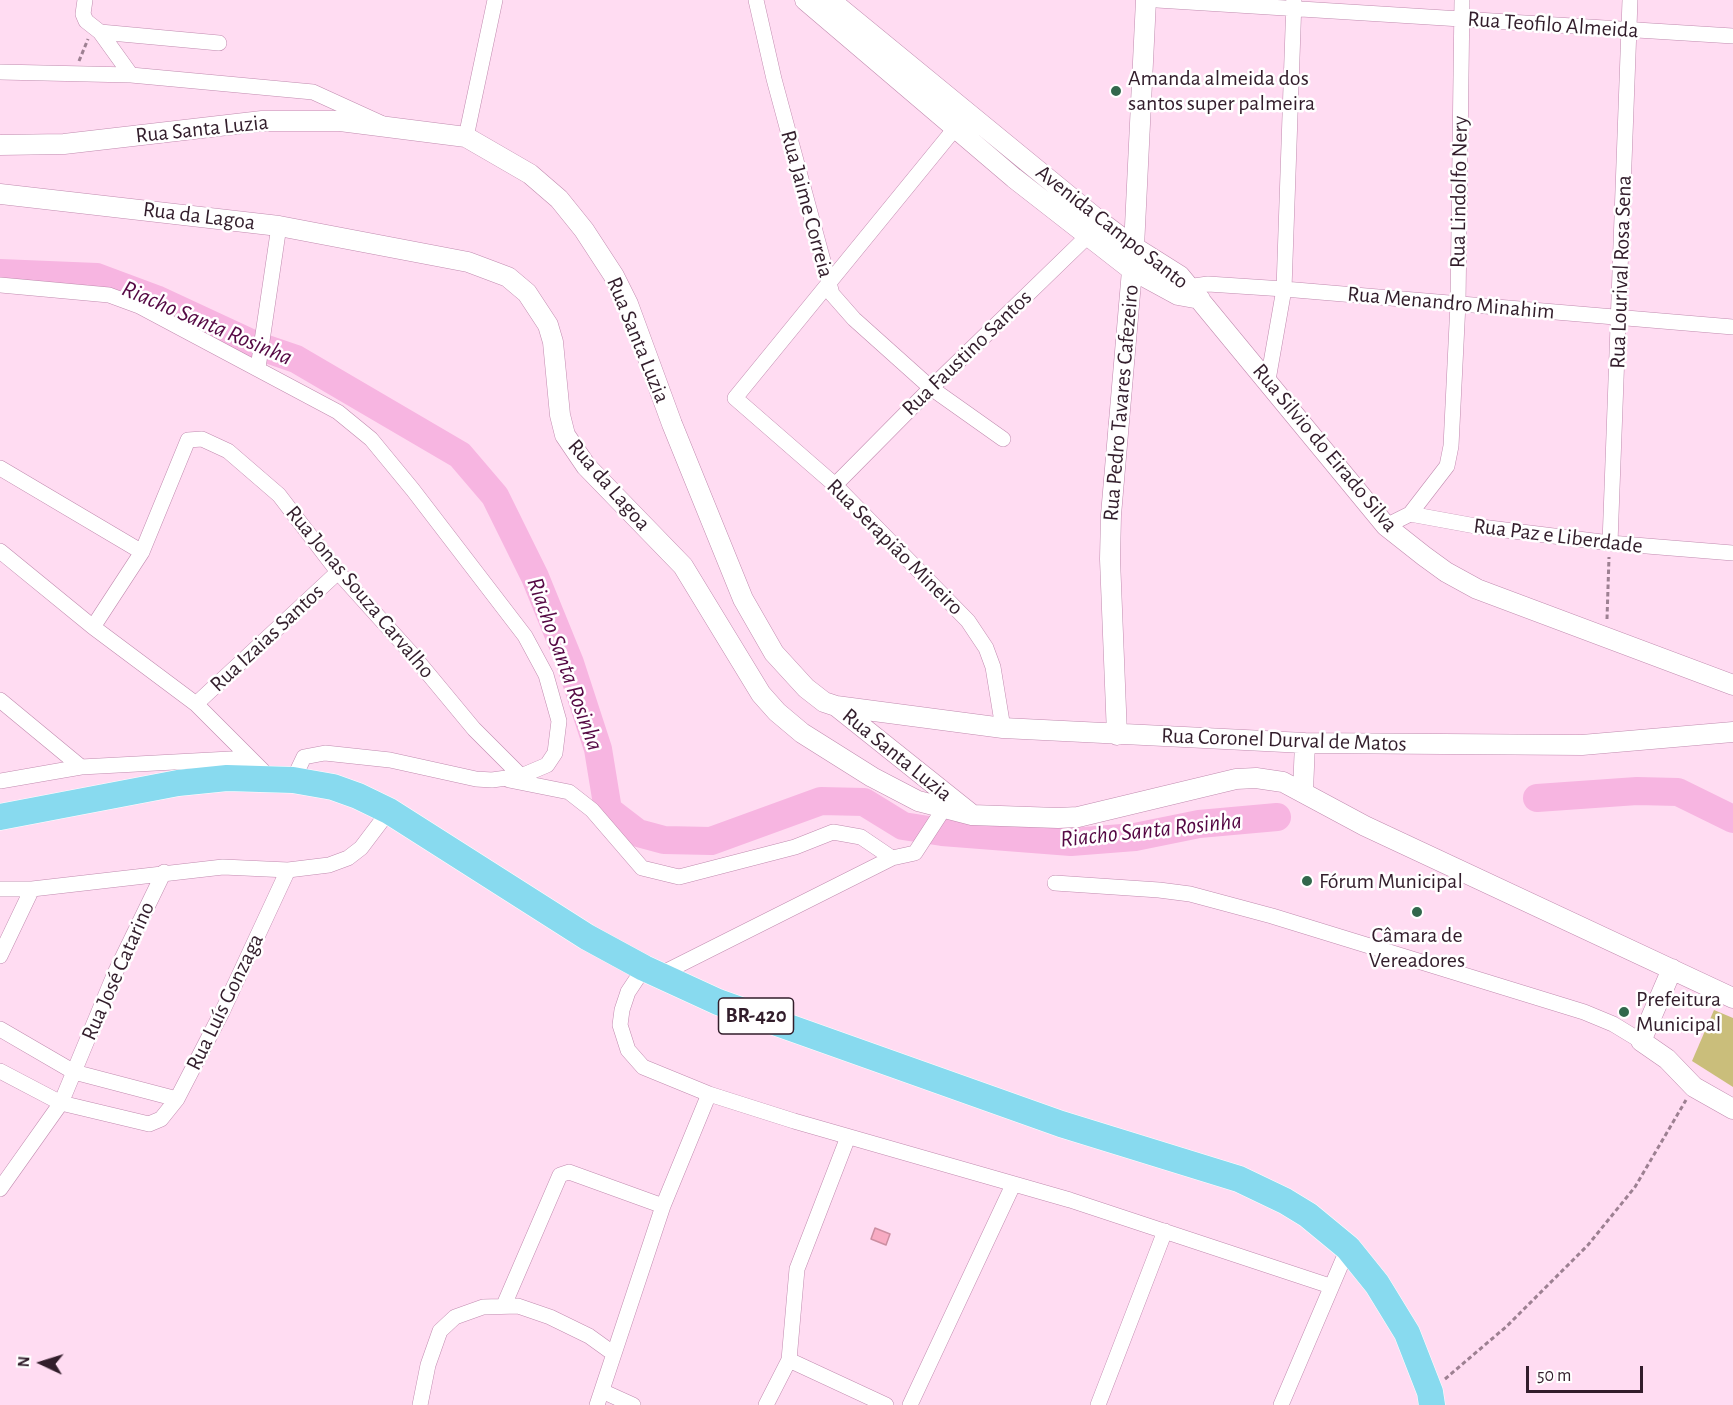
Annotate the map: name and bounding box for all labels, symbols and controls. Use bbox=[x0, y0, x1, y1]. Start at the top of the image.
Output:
street label: Rua Teofilo Almeida bbox=[1467, 6, 1639, 44]
place label: Amanda almeida dos santos super palmeira bbox=[1128, 65, 1315, 116]
marker: Amanda almeida dos santos super palmeira bbox=[1109, 84, 1123, 98]
street label: Rua Santa Luzia bbox=[134, 109, 270, 149]
street label: Rua Lindolfo Nery bbox=[1444, 116, 1474, 268]
street label: Rua Jaime Correia bbox=[775, 127, 839, 281]
street label: Avenida Campo Santo bbox=[1030, 159, 1194, 295]
street label: Rua Lourival Rosa Sena bbox=[1604, 175, 1638, 369]
street label: Rua da Lagoa bbox=[141, 196, 257, 236]
street label: Rua Santa Luzia bbox=[601, 273, 675, 407]
water label: Riacho Santa Rosinha bbox=[117, 274, 297, 372]
street label: Rua Menandro Minahim bbox=[1346, 281, 1556, 325]
street label: Rua Faustino Santos bbox=[897, 284, 1037, 422]
street label: Rua Pedro Tavares Cafezeiro bbox=[1098, 284, 1144, 522]
street label: Rua Silvio do Eirado Silva bbox=[1247, 358, 1403, 538]
street label: Rua da Lagoa bbox=[562, 434, 656, 536]
street label: Rua Serapião Mineiro bbox=[821, 473, 969, 621]
street label: Rua Jonas Souza Carvalho bbox=[280, 500, 440, 684]
street label: Rua Paz e Liberdade bbox=[1472, 513, 1644, 559]
water label: Riacho Santa Rosinha bbox=[520, 573, 610, 755]
street label: Rua Izaias Santos bbox=[205, 579, 329, 697]
street label: Rua Santa Luzia bbox=[837, 703, 957, 807]
street label: Rua Coronel Durval de Matos bbox=[1161, 723, 1407, 757]
water label: Riacho Santa Rosinha bbox=[1059, 806, 1243, 854]
place label: Fórum Municipal bbox=[1319, 868, 1463, 894]
marker: Fórum Municipal bbox=[1300, 874, 1314, 888]
street label: Rua José Catarino bbox=[76, 898, 160, 1044]
marker: Câmara de Vereadores bbox=[1410, 905, 1424, 919]
place label: Câmara de Vereadores bbox=[1369, 922, 1465, 974]
street label: Rua Luís Gonzaga bbox=[181, 929, 269, 1075]
place label: Prefeitura Municipal bbox=[1636, 986, 1721, 1038]
road number: BR-420 bbox=[718, 998, 794, 1034]
marker: Prefeitura Municipal bbox=[1617, 1005, 1631, 1019]
north arrow bbox=[12, 1333, 72, 1393]
scale bar bbox=[1529, 1354, 1646, 1392]
text: N bbox=[16, 1356, 32, 1368]
text: 50 m bbox=[1537, 1367, 1571, 1385]

